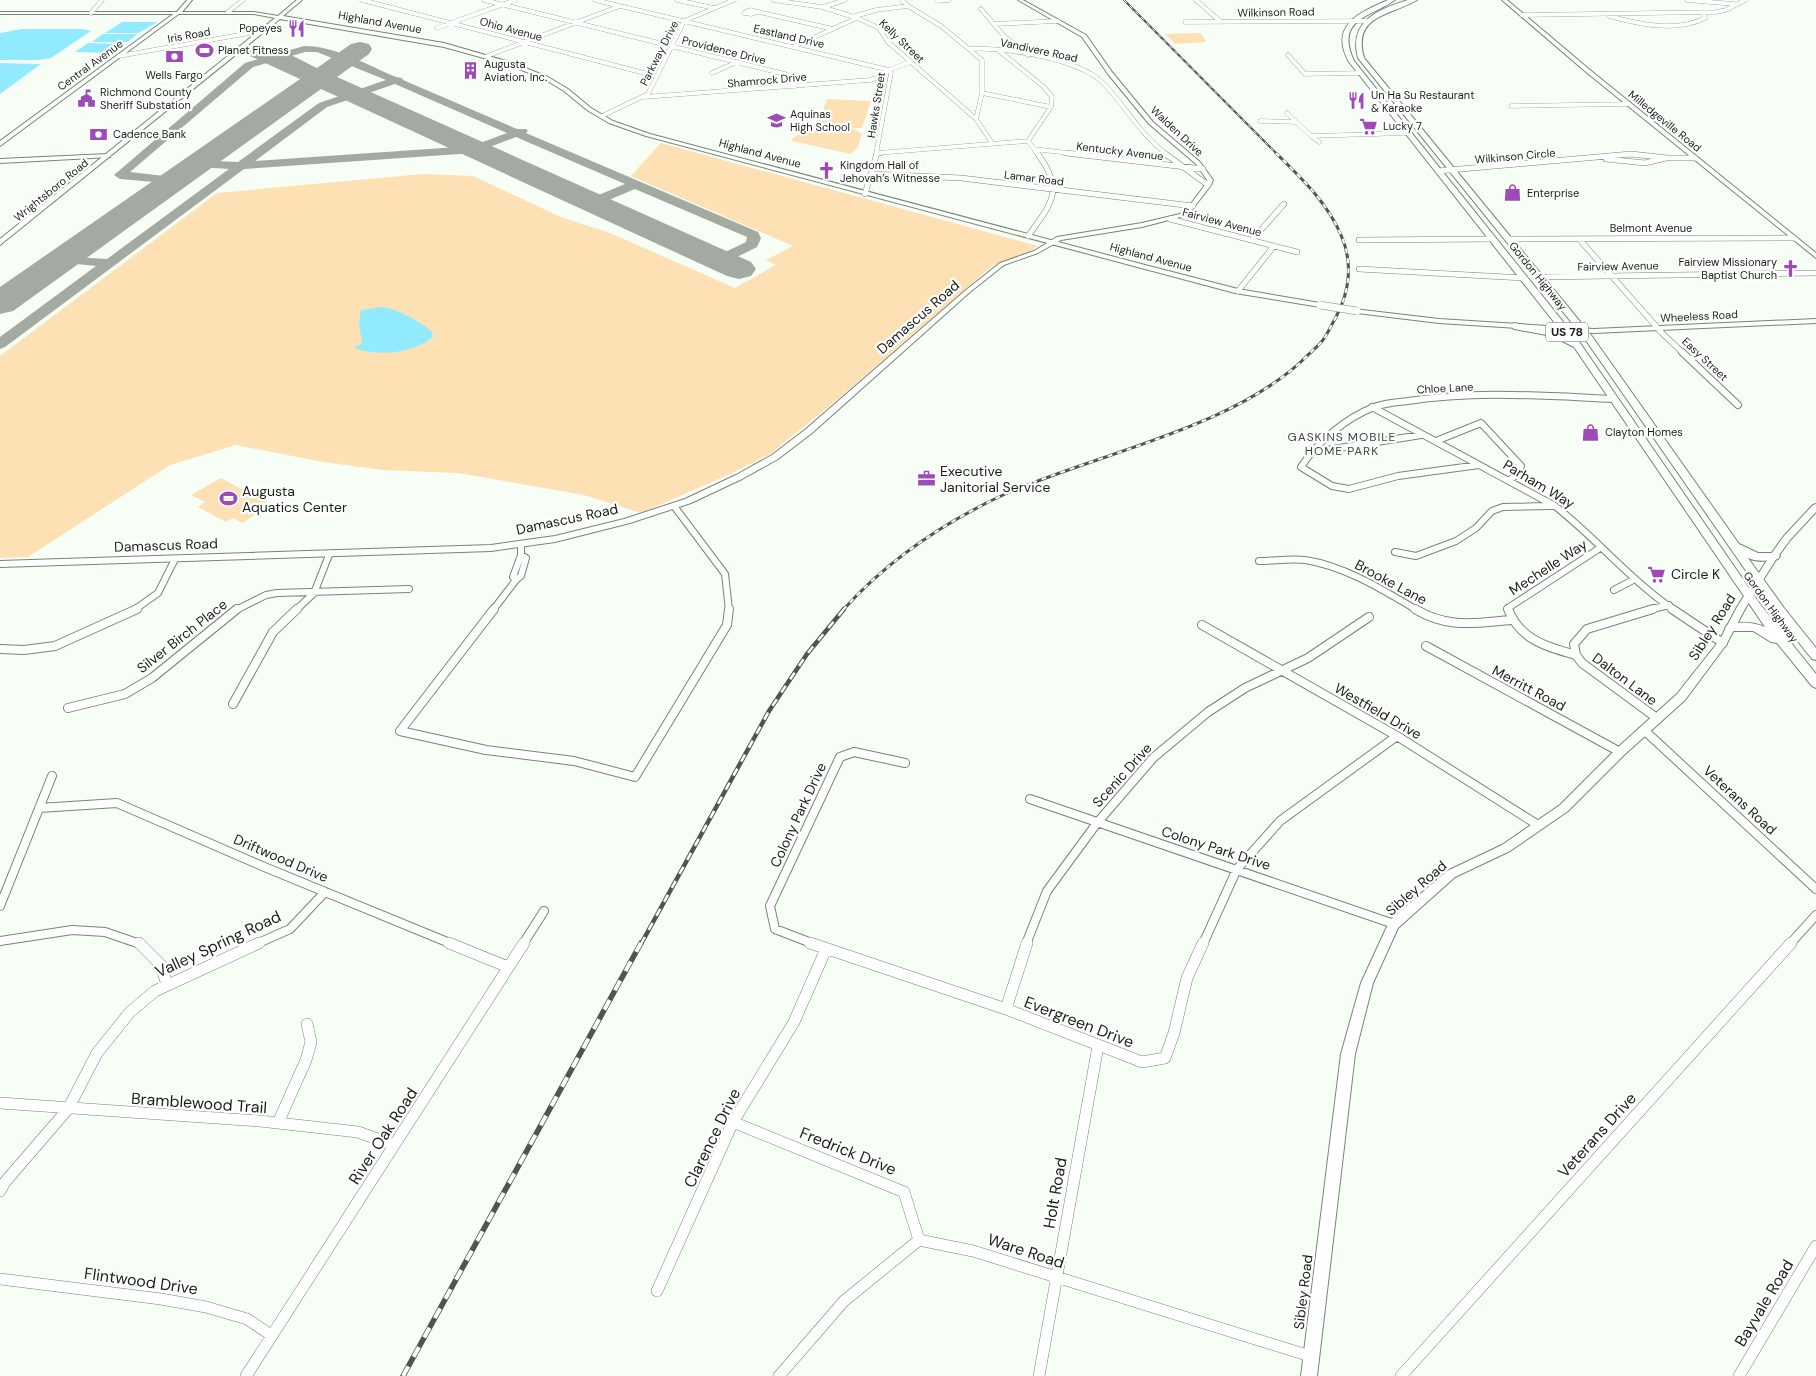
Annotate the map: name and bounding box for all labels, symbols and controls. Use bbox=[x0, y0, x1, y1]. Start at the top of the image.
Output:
street label: Wilkinson Road bbox=[1237, 4, 1315, 20]
street label: Highland Avenue bbox=[337, 8, 423, 36]
street label: Ohio Avenue bbox=[478, 14, 544, 44]
street label: Kelly Street bbox=[876, 16, 928, 66]
restaurant icon: Popeyes bbox=[286, 18, 306, 38]
street label: Parkway Drive bbox=[637, 18, 681, 88]
place label: Popeyes bbox=[239, 21, 282, 35]
street label: Eastland Drive bbox=[752, 21, 826, 51]
street label: Iris Road bbox=[166, 24, 212, 46]
street label: Providence Drive bbox=[681, 33, 767, 67]
street label: Vandivere Road bbox=[999, 35, 1079, 65]
street label: Central Avenue bbox=[55, 37, 125, 93]
sports icon: Planet Fitness bbox=[194, 40, 214, 60]
place label: Planet Fitness bbox=[218, 43, 289, 57]
bank icon: Wells Fargo bbox=[164, 47, 184, 67]
place label: Augusta Aviation, Inc. bbox=[484, 57, 547, 84]
building icon: Augusta Aviation, Inc. bbox=[460, 60, 480, 80]
place label: Wells Fargo bbox=[145, 68, 203, 82]
street label: Shamrock Drive bbox=[727, 70, 807, 90]
street label: Hawks Street bbox=[864, 71, 888, 139]
place label: Richmond County Sheriff Substation bbox=[100, 85, 192, 112]
street label: Milledgeville Road bbox=[1626, 87, 1704, 155]
public building icon: Richmond County Sheriff Substation bbox=[76, 88, 96, 108]
place label: Un Ha Su Restaurant & Karaoke bbox=[1371, 88, 1474, 115]
restaurant icon: Un Ha Su Restaurant & Karaoke bbox=[1347, 91, 1367, 111]
street label: Walden Drive bbox=[1148, 103, 1206, 159]
place label: Aquinas High School bbox=[790, 107, 850, 134]
school or university icon: Aquinas High School bbox=[766, 110, 786, 130]
supermarket icon: Lucky 7 bbox=[1359, 116, 1379, 136]
place label: Lucky 7 bbox=[1383, 119, 1422, 133]
bank icon: Cadence Bank bbox=[89, 124, 109, 144]
place label: Cadence Bank bbox=[113, 127, 187, 141]
street label: Highland Avenue bbox=[717, 135, 803, 171]
street label: Kentucky Avenue bbox=[1076, 139, 1164, 163]
street label: Wilkinson Circle bbox=[1474, 146, 1556, 166]
street label: Wrightsboro Road bbox=[11, 156, 91, 224]
place label: Kingdom Hall of Jehovah’s Witnesse bbox=[840, 158, 940, 185]
church icon: Kingdom Hall of Jehovah’s Witnesse bbox=[816, 161, 836, 181]
street label: Lamar Road bbox=[1003, 167, 1065, 189]
shop icon: Enterprise bbox=[1503, 183, 1523, 203]
place label: Enterprise bbox=[1527, 186, 1579, 200]
street label: Fairview Avenue bbox=[1181, 205, 1263, 239]
street label: Belmont Avenue bbox=[1610, 221, 1692, 235]
street label: Highland Avenue bbox=[1108, 239, 1194, 275]
street label: Gordon Highway bbox=[1506, 239, 1570, 313]
place label: Fairview Missionary Baptist Church bbox=[1678, 255, 1777, 282]
street label: Fairview Avenue bbox=[1577, 258, 1659, 274]
church icon: Fairview Missionary Baptist Church bbox=[1781, 258, 1801, 278]
street label: Damascus Road bbox=[873, 276, 963, 358]
street label: Wheeless Road bbox=[1660, 307, 1738, 325]
road number: US 78 bbox=[1546, 322, 1588, 342]
street label: Easy Street bbox=[1679, 334, 1731, 384]
street label: Chloe Lane bbox=[1416, 380, 1474, 396]
shop icon: Clayton Homes bbox=[1581, 422, 1601, 442]
place label: Clayton Homes bbox=[1605, 425, 1683, 439]
district label: GASKINS MOBILE HOME PARK bbox=[1288, 429, 1396, 459]
street label: Parham Way bbox=[1500, 456, 1578, 513]
place label: Executive Janitorial Service bbox=[940, 462, 1051, 496]
office icon: Executive Janitorial Service bbox=[916, 469, 936, 489]
place label: Augusta Aquatics Center bbox=[242, 482, 347, 516]
sports icon: Augusta Aquatics Center bbox=[218, 489, 238, 509]
street label: Damascus Road bbox=[514, 499, 620, 539]
street label: Damascus Road bbox=[114, 534, 218, 556]
street label: Mechelle Way bbox=[1505, 535, 1591, 599]
street label: Brooke Lane bbox=[1352, 555, 1430, 609]
supermarket icon: Circle K bbox=[1647, 564, 1667, 584]
place label: Circle K bbox=[1671, 565, 1720, 583]
street label: Gordon Highway bbox=[1741, 569, 1801, 645]
street label: Sibley Road bbox=[1684, 590, 1740, 664]
street label: Silver Birch Place bbox=[133, 595, 231, 677]
street label: Dalton Lane bbox=[1589, 649, 1661, 709]
street label: Merritt Road bbox=[1489, 661, 1569, 715]
street label: Westfield Drive bbox=[1331, 679, 1425, 743]
street label: Scenic Drive bbox=[1088, 739, 1156, 811]
street label: Colony Park Drive bbox=[766, 760, 830, 870]
street label: Veterans Road bbox=[1700, 762, 1780, 838]
street label: Colony Park Drive bbox=[1159, 822, 1273, 874]
street label: Driftwood Drive bbox=[231, 830, 331, 886]
street label: Sibley Road bbox=[1382, 857, 1450, 919]
street label: Valley Spring Road bbox=[152, 906, 284, 982]
street label: Evergreen Drive bbox=[1021, 991, 1137, 1053]
street label: River Oak Road bbox=[344, 1084, 422, 1188]
street label: Clarence Drive bbox=[679, 1085, 745, 1191]
street label: Bramblewood Trail bbox=[130, 1088, 268, 1118]
street label: Veterans Drive bbox=[1553, 1088, 1641, 1182]
street label: Fredrick Drive bbox=[797, 1122, 899, 1180]
street label: Holt Road bbox=[1038, 1156, 1072, 1230]
street label: Ware Road bbox=[985, 1229, 1067, 1273]
street label: Sibley Road bbox=[1289, 1254, 1317, 1330]
street label: Bayvale Road bbox=[1730, 1256, 1798, 1350]
street label: Flintwood Drive bbox=[83, 1263, 199, 1299]

